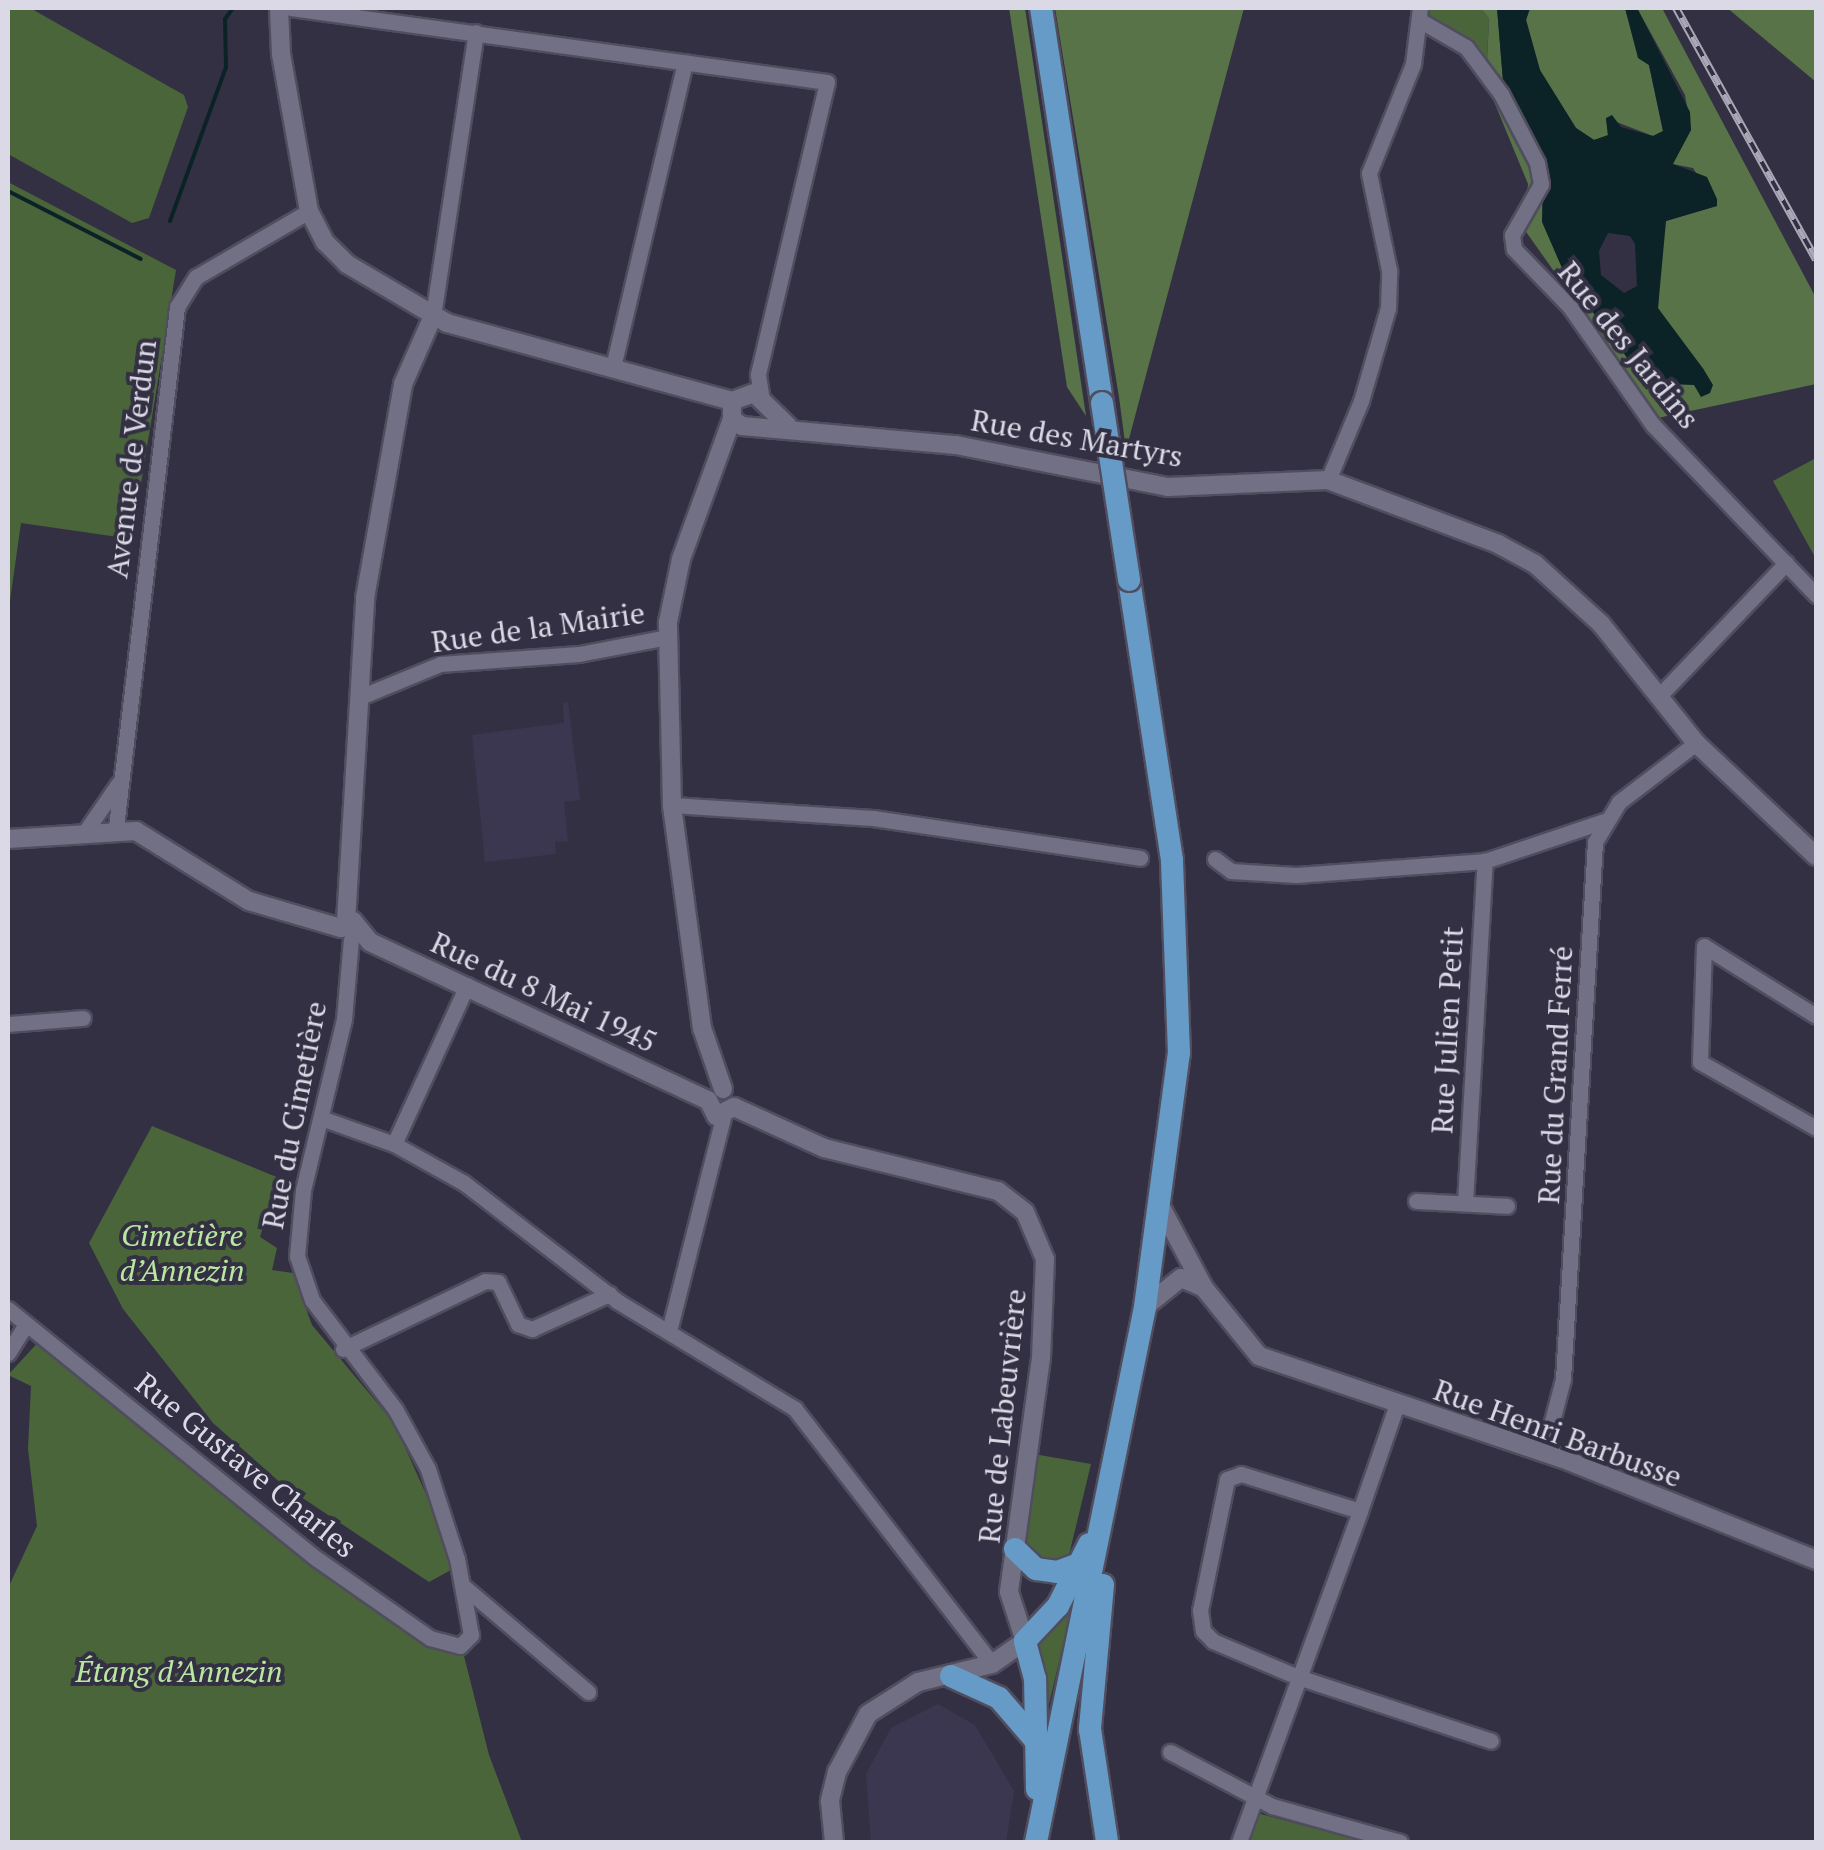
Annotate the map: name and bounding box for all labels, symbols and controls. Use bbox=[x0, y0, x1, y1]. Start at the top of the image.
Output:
street label: Rue des Jardins bbox=[1551, 254, 1707, 436]
street label: Avenue de Verdun bbox=[98, 337, 164, 581]
street label: Rue des Martyrs bbox=[968, 402, 1186, 474]
street label: Rue de la Mairie bbox=[429, 594, 647, 660]
street label: Rue du 8 Mai 1945 bbox=[426, 924, 662, 1060]
street label: Rue Julien Petit bbox=[1424, 925, 1470, 1135]
street label: Rue du Grand Ferré bbox=[1530, 945, 1580, 1205]
street label: Rue du Cimetière bbox=[254, 998, 334, 1232]
park label: Cimetière d’Annezin bbox=[119, 1217, 245, 1288]
street label: Rue de Labeuvrière bbox=[971, 1287, 1033, 1545]
street label: Rue Gustave Charles bbox=[128, 1365, 364, 1565]
street label: Rue Henri Barbusse bbox=[1429, 1371, 1687, 1495]
park label: Étang d’Annezin bbox=[76, 1653, 282, 1689]

